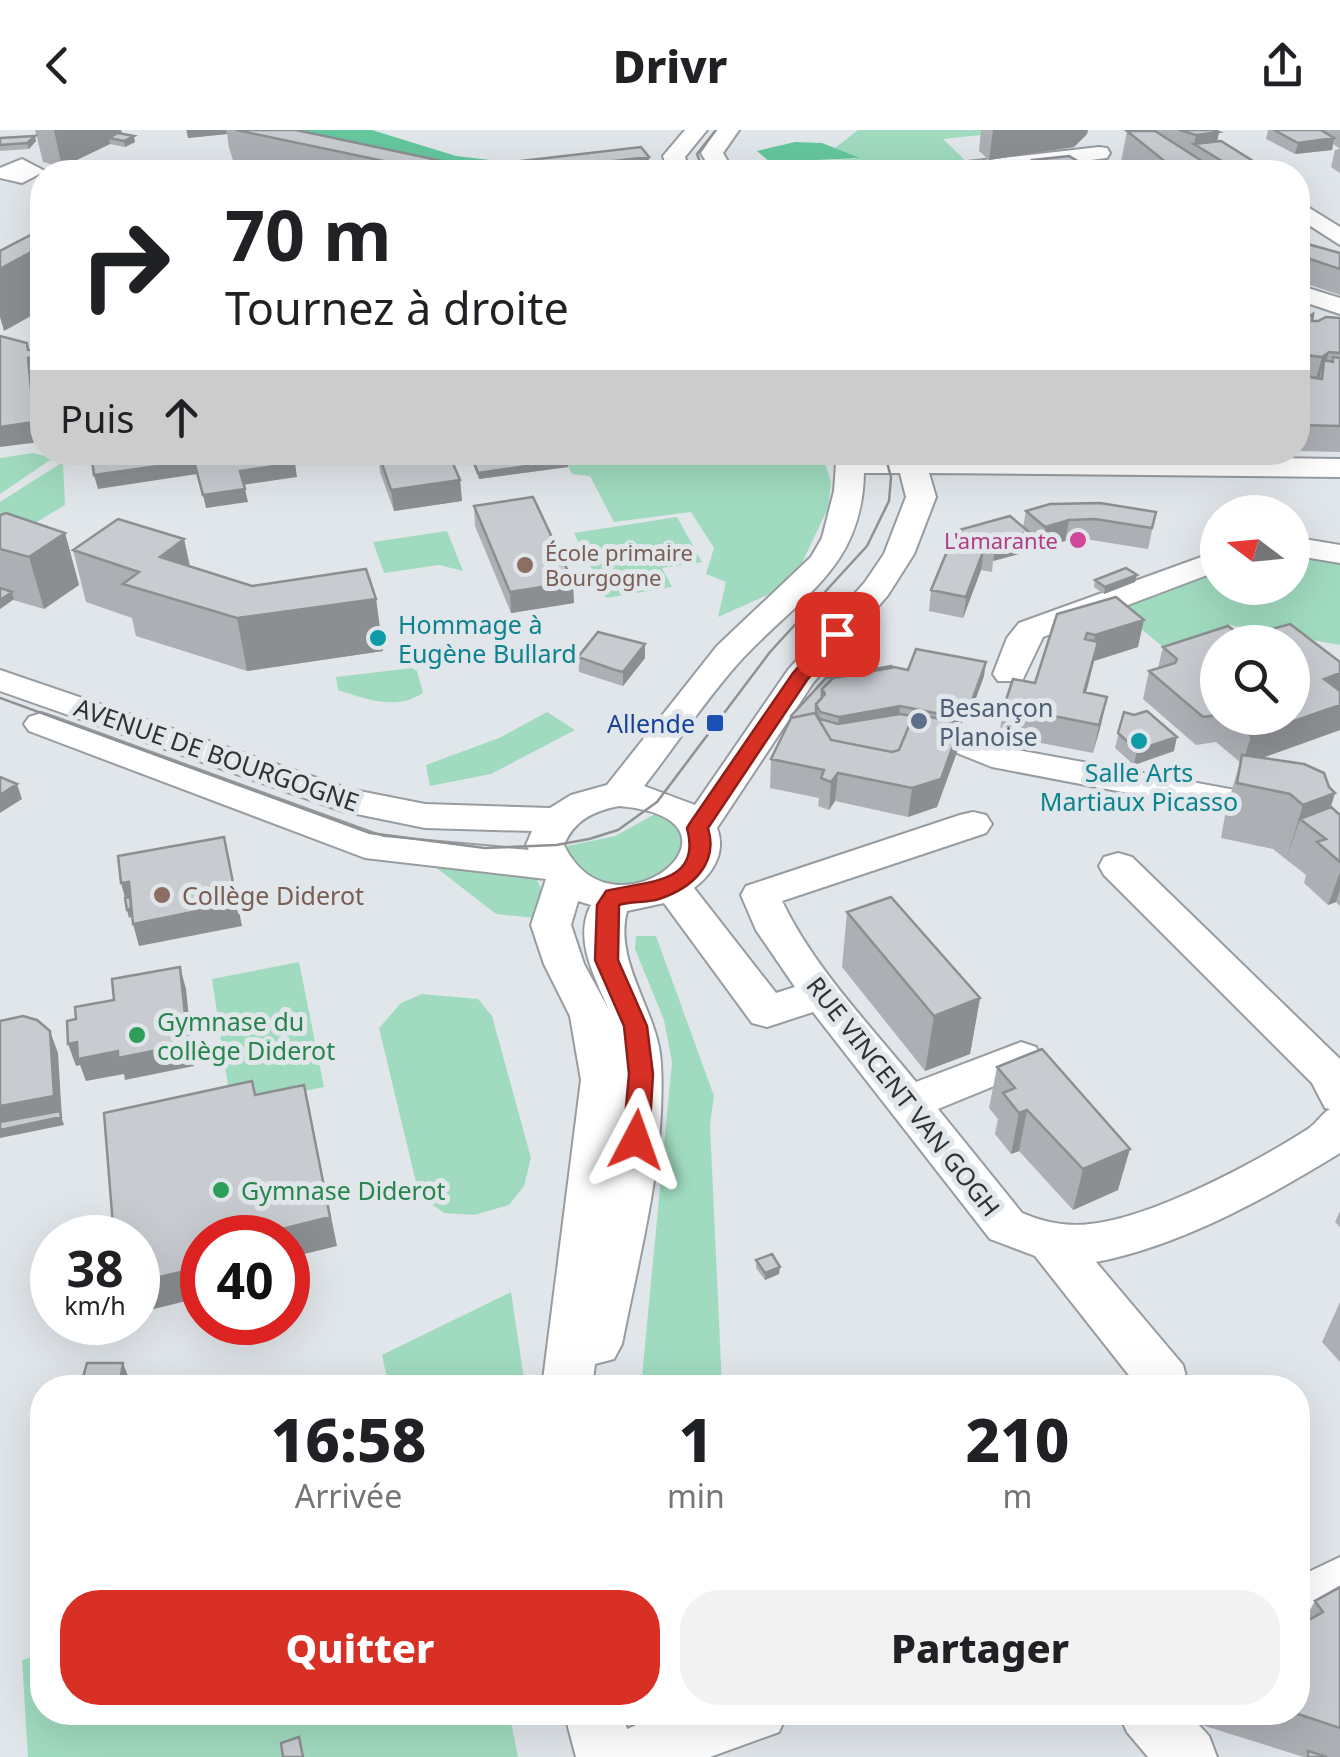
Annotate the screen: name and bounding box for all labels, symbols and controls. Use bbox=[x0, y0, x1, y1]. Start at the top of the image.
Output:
text: Drivr bbox=[613, 35, 727, 96]
icon: back bbox=[30, 38, 85, 93]
icon: share bbox=[1255, 38, 1310, 93]
text: 70 m bbox=[225, 186, 392, 282]
icon: right bbox=[60, 200, 190, 330]
text: Tournez à droite bbox=[225, 277, 569, 338]
icon: ahead bbox=[154, 390, 209, 445]
text: Puis bbox=[60, 392, 134, 444]
north arrow bbox=[1200, 495, 1310, 605]
map controls bbox=[1200, 495, 1310, 735]
place label: L'amarante bbox=[944, 525, 1058, 555]
marker: L'amarante bbox=[1067, 529, 1089, 551]
place label: École primaire Bourgogne bbox=[545, 537, 693, 592]
marker: École primaire Bourgogne bbox=[514, 554, 536, 576]
pin bbox=[795, 592, 880, 677]
place label: Hommage à Eugène Bullard bbox=[398, 607, 577, 670]
icon: arrive bbox=[810, 607, 865, 662]
button: search bbox=[1200, 625, 1310, 735]
marker: Hommage à Eugène Bullard bbox=[367, 627, 389, 649]
street label: AVENUE DE BOURGOGNE bbox=[70, 689, 364, 819]
place label: Besançon Planoise bbox=[939, 690, 1053, 753]
place label: Allende bbox=[607, 706, 695, 740]
marker: Besançon Planoise bbox=[908, 710, 930, 732]
marker: Allende bbox=[704, 712, 726, 734]
marker: Salle Arts Martiaux Picasso bbox=[1128, 730, 1150, 752]
place label: Salle Arts Martiaux Picasso bbox=[1040, 755, 1238, 818]
place label: Collège Diderot bbox=[182, 878, 364, 912]
marker: Collège Diderot bbox=[151, 884, 173, 906]
street label: RUE VINCENT VAN GOGH bbox=[800, 969, 1008, 1223]
place label: Gymnase du collège Diderot bbox=[157, 1004, 335, 1067]
marker: Gymnase du collège Diderot bbox=[126, 1024, 148, 1046]
position arrow bbox=[584, 1088, 688, 1192]
place label: Gymnase Diderot bbox=[241, 1173, 446, 1207]
marker: Gymnase Diderot bbox=[210, 1179, 232, 1201]
speed limit sign: 40 bbox=[180, 1215, 310, 1345]
text: 38 bbox=[66, 1234, 124, 1302]
text: km/h bbox=[64, 1288, 126, 1322]
text: 16:58 bbox=[271, 1398, 426, 1480]
text: 1 bbox=[679, 1398, 713, 1480]
text: 210 bbox=[965, 1398, 1069, 1480]
text: Arrivée bbox=[295, 1474, 402, 1517]
text: min bbox=[667, 1474, 725, 1517]
text: m bbox=[1002, 1474, 1032, 1517]
button: Quitter bbox=[60, 1590, 660, 1705]
button: Partager bbox=[680, 1590, 1280, 1705]

